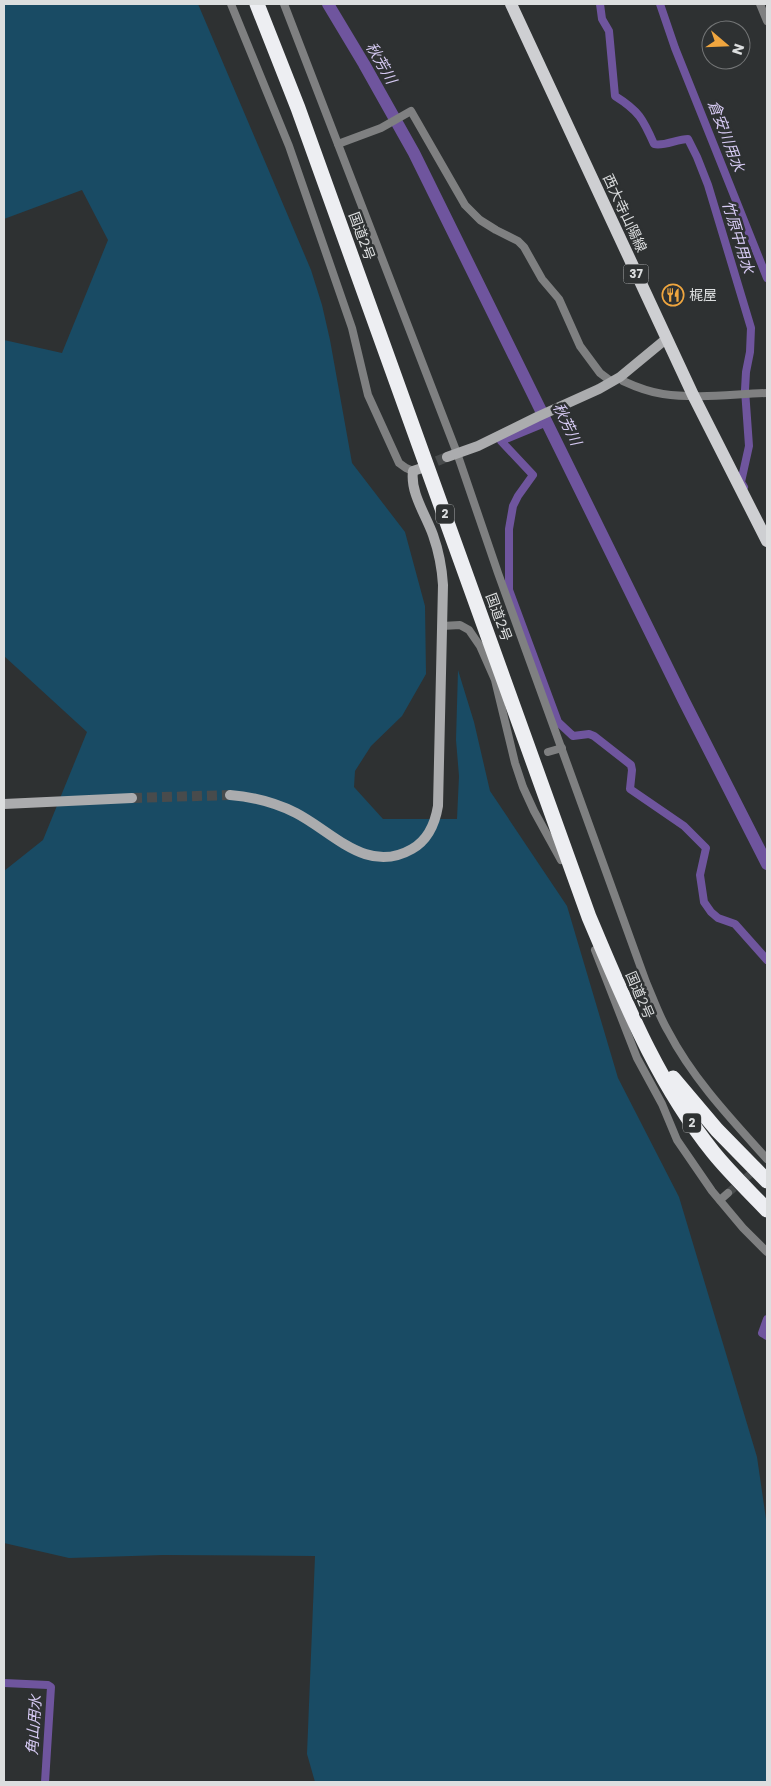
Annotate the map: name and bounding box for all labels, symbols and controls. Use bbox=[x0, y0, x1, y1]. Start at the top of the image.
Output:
north arrow bbox=[701, 20, 751, 70]
water label: 秋芳川 bbox=[361, 38, 403, 89]
text: N bbox=[727, 41, 749, 57]
water label: 倉安川用水 bbox=[703, 97, 750, 176]
street label: 西大寺山陽線 bbox=[598, 171, 652, 255]
water label: 竹原中用水 bbox=[717, 198, 760, 278]
street label: 国道2号 bbox=[344, 209, 380, 263]
road number: 37 bbox=[624, 264, 648, 284]
restaurant icon: 梶屋 bbox=[661, 283, 685, 307]
place label: 梶屋 bbox=[689, 285, 717, 305]
water label: 秋芳川 bbox=[548, 399, 588, 450]
road number: 2 bbox=[436, 504, 454, 524]
street label: 国道2号 bbox=[481, 590, 517, 644]
street label: 国道2号 bbox=[621, 968, 659, 1022]
road number: 2 bbox=[683, 1114, 701, 1132]
water label: 角山用水 bbox=[21, 1692, 46, 1756]

